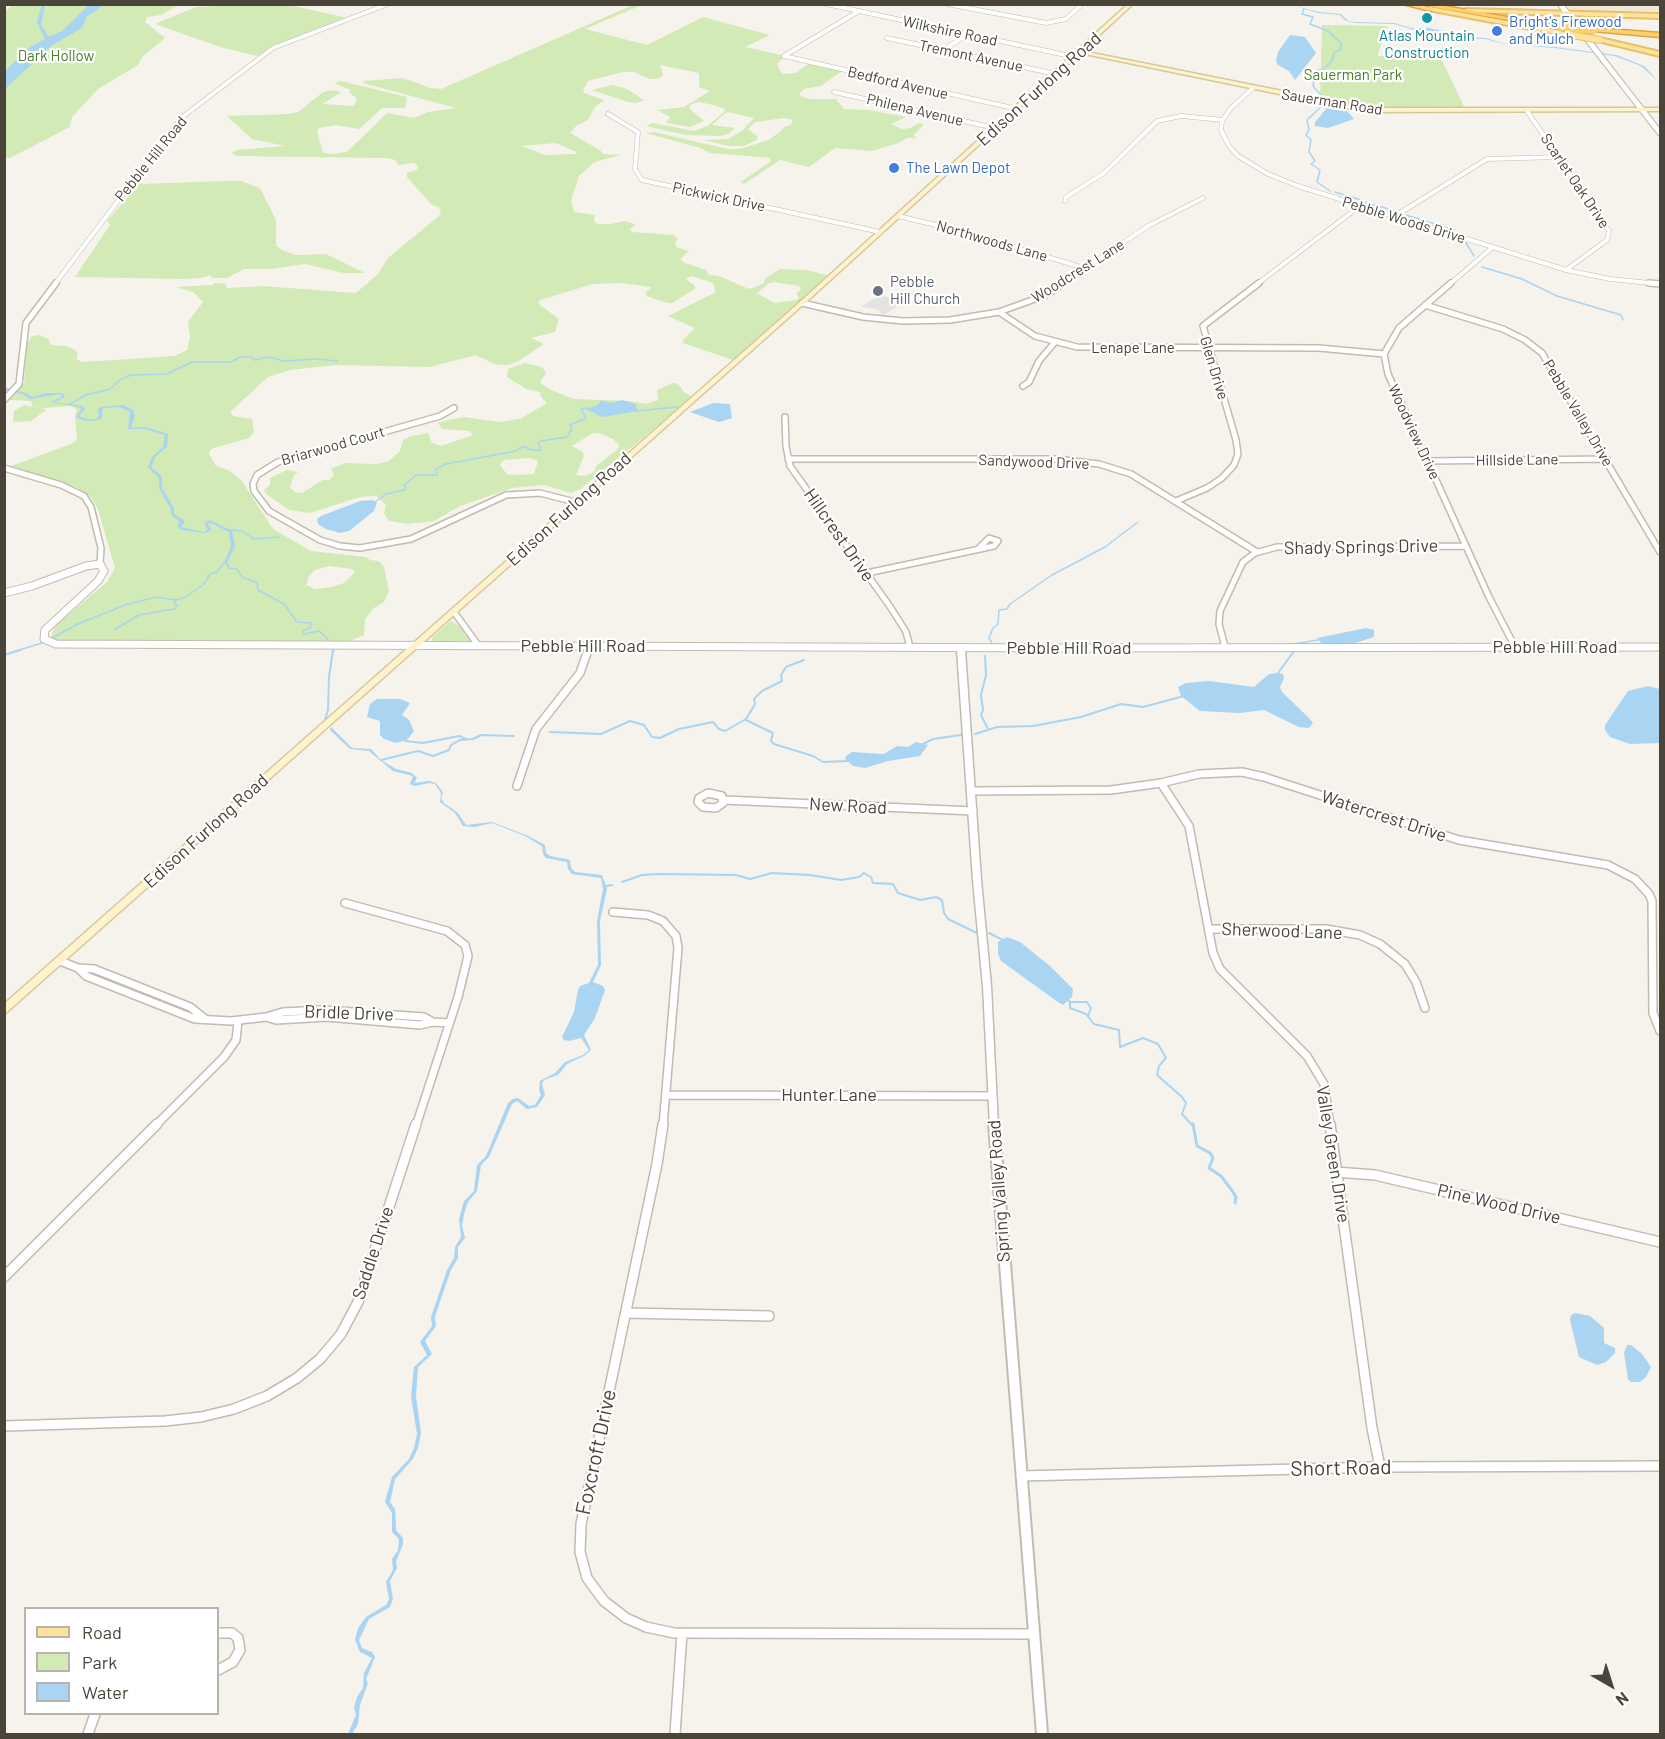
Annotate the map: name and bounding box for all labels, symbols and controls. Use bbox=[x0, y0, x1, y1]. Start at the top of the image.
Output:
marker: Atlas Mountain Construction bbox=[1420, 11, 1434, 25]
street label: Wilkshire Road bbox=[901, 12, 999, 50]
place label: Bright's Firewood and Mulch bbox=[1509, 13, 1622, 48]
marker: Bright's Firewood and Mulch bbox=[1490, 24, 1504, 38]
street label: Edison Furlong Road bbox=[972, 27, 1106, 151]
place label: Atlas Mountain Construction bbox=[1379, 27, 1475, 62]
street label: Tremont Avenue bbox=[917, 36, 1025, 76]
park label: Dark Hollow bbox=[18, 47, 94, 65]
street label: Bedford Avenue bbox=[846, 63, 950, 103]
park label: Sauerman Park bbox=[1304, 66, 1402, 84]
street label: Sauerman Road bbox=[1280, 85, 1384, 119]
street label: Philena Avenue bbox=[865, 90, 965, 130]
street label: Pebble Hill Road bbox=[111, 113, 191, 205]
street label: Scarlet Oak Drive bbox=[1537, 130, 1613, 232]
place label: The Lawn Depot bbox=[906, 159, 1010, 177]
marker: The Lawn Depot bbox=[887, 161, 901, 175]
street label: Pickwick Drive bbox=[671, 178, 767, 216]
street label: Pebble Woods Drive bbox=[1340, 193, 1468, 247]
street label: Northwoods Lane bbox=[934, 217, 1050, 265]
street label: Woodcrest Lane bbox=[1028, 235, 1128, 307]
place label: Pebble Hill Church bbox=[890, 273, 960, 308]
marker: Pebble Hill Church bbox=[871, 284, 885, 298]
street label: Glen Drive bbox=[1196, 334, 1232, 402]
street label: Lenape Lane bbox=[1091, 339, 1175, 357]
street label: Pebble Valley Drive bbox=[1539, 356, 1617, 470]
street label: Woodview Drive bbox=[1384, 382, 1444, 482]
street label: Briarwood Court bbox=[279, 423, 387, 469]
street label: Edison Furlong Road bbox=[502, 447, 636, 571]
street label: Hillside Lane bbox=[1475, 450, 1559, 470]
street label: Sandywood Drive bbox=[978, 451, 1090, 473]
street label: Hillcrest Drive bbox=[799, 484, 879, 586]
street label: Shady Springs Drive bbox=[1284, 535, 1438, 559]
street label: Pebble Hill Road bbox=[521, 635, 645, 657]
street label: Pebble Hill Road bbox=[1493, 636, 1617, 658]
street label: Pebble Hill Road bbox=[1007, 637, 1131, 659]
street label: Edison Furlong Road bbox=[139, 769, 273, 893]
street label: Watercrest Drive bbox=[1319, 786, 1449, 846]
street label: New Road bbox=[809, 793, 887, 819]
street label: Sherwood Lane bbox=[1221, 918, 1343, 944]
street label: Bridle Drive bbox=[304, 1001, 394, 1025]
street label: Hunter Lane bbox=[781, 1084, 877, 1106]
street label: Valley Green Drive bbox=[1311, 1084, 1355, 1224]
street label: Spring Valley Road bbox=[983, 1119, 1015, 1263]
street label: Pine Wood Drive bbox=[1435, 1179, 1563, 1229]
street label: Saddle Drive bbox=[348, 1204, 398, 1302]
street label: Foxcroft Drive bbox=[570, 1387, 622, 1517]
street label: Short Road bbox=[1290, 1455, 1392, 1481]
legend bbox=[24, 1607, 219, 1715]
text: Road bbox=[82, 1621, 122, 1643]
text: Park bbox=[82, 1651, 117, 1673]
north arrow bbox=[1581, 1655, 1641, 1715]
text: Water bbox=[82, 1681, 129, 1703]
text: N bbox=[1613, 1689, 1633, 1710]

